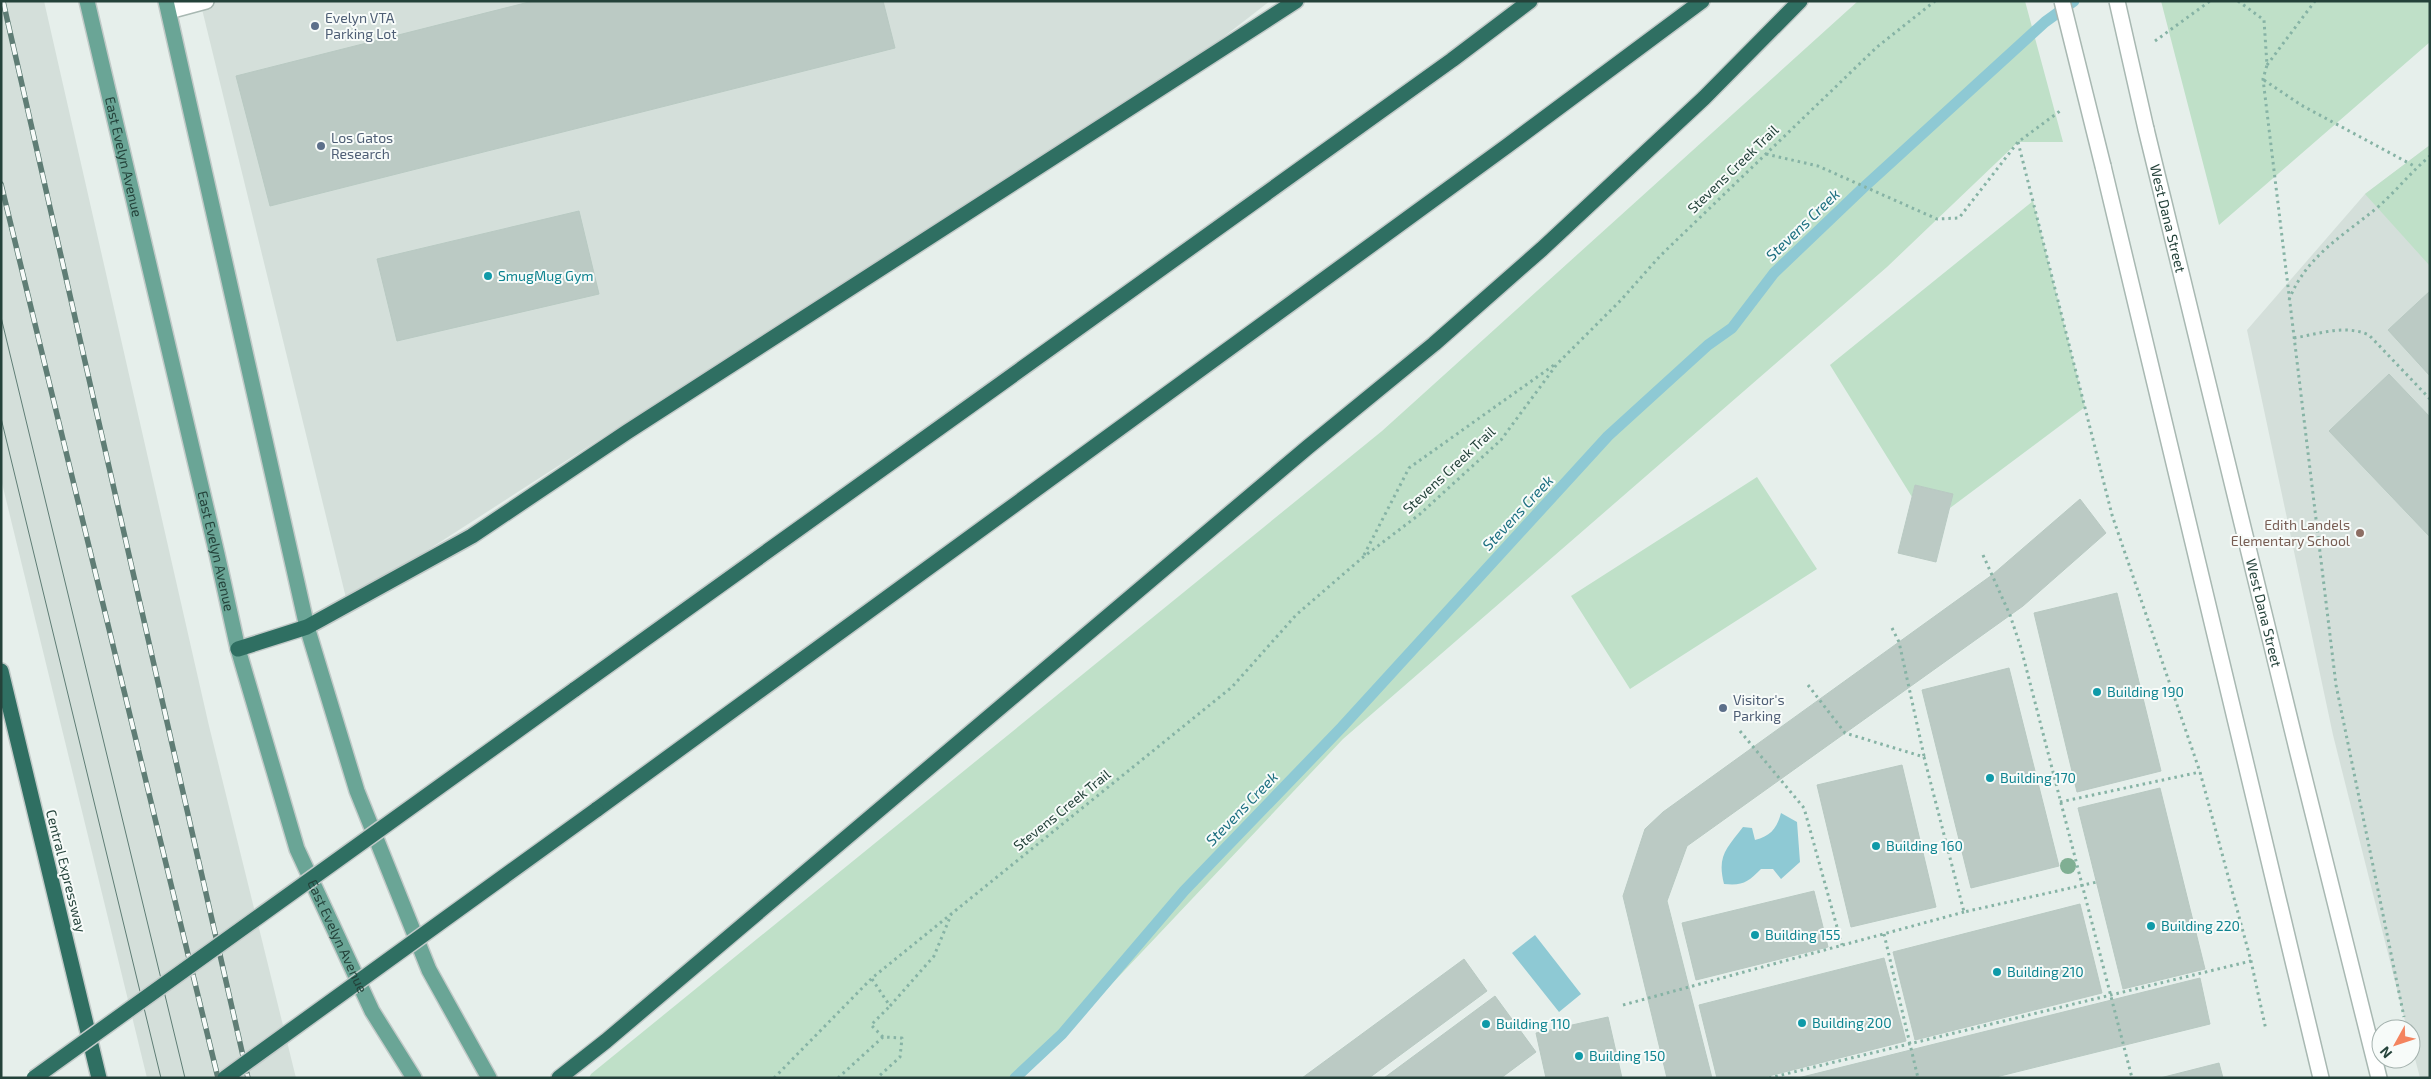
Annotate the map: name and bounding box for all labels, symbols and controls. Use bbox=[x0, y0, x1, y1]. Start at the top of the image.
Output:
place label: Evelyn VTA Parking Lot bbox=[325, 9, 397, 42]
marker: Evelyn VTA Parking Lot bbox=[309, 20, 321, 32]
street label: East Evelyn Avenue bbox=[102, 95, 146, 218]
street label: Stevens Creek Trail bbox=[1684, 120, 1782, 216]
place label: Los Gatos Research bbox=[331, 129, 393, 162]
marker: Los Gatos Research bbox=[315, 140, 327, 152]
street label: West Dana Street bbox=[2147, 162, 2190, 274]
water label: Stevens Creek bbox=[1762, 184, 1843, 264]
place label: SmugMug Gym bbox=[498, 267, 594, 284]
marker: SmugMug Gym bbox=[482, 270, 494, 282]
street label: Stevens Creek Trail bbox=[1399, 422, 1499, 517]
water label: Stevens Creek bbox=[1478, 471, 1557, 554]
street label: East Evelyn Avenue bbox=[194, 489, 238, 613]
place label: Edith Landels Elementary School bbox=[2231, 516, 2351, 549]
marker: Edith Landels Elementary School bbox=[2354, 527, 2366, 539]
street label: West Dana Street bbox=[2243, 557, 2286, 669]
place label: Building 190 bbox=[2107, 683, 2184, 700]
marker: Building 190 bbox=[2091, 686, 2103, 698]
place label: Visitor's Parking bbox=[1733, 691, 1785, 724]
marker: Visitor's Parking bbox=[1717, 702, 1729, 714]
street label: Stevens Creek Trail bbox=[1010, 765, 1114, 854]
water label: Stevens Creek bbox=[1201, 767, 1281, 849]
place label: Building 170 bbox=[2000, 769, 2076, 786]
marker: Building 170 bbox=[1984, 772, 1996, 784]
street label: Central Expressway bbox=[43, 808, 90, 935]
place label: Building 160 bbox=[1886, 837, 1963, 854]
marker: Building 160 bbox=[1870, 840, 1882, 852]
street label: East Evelyn Avenue bbox=[304, 877, 371, 995]
place label: Building 220 bbox=[2161, 917, 2240, 934]
marker: Building 220 bbox=[2145, 920, 2157, 932]
place label: Building 155 bbox=[1765, 926, 1840, 943]
marker: Building 155 bbox=[1749, 929, 1761, 941]
place label: Building 210 bbox=[2007, 963, 2084, 980]
marker: Building 210 bbox=[1991, 966, 2003, 978]
place label: Building 200 bbox=[1812, 1014, 1892, 1031]
place label: Building 110 bbox=[1496, 1015, 1570, 1032]
marker: Building 200 bbox=[1796, 1017, 1808, 1029]
marker: Building 110 bbox=[1480, 1018, 1492, 1030]
north arrow bbox=[2371, 1019, 2421, 1069]
text: N bbox=[2376, 1043, 2395, 1062]
place label: Building 150 bbox=[1589, 1047, 1665, 1064]
marker: Building 150 bbox=[1573, 1050, 1585, 1062]

